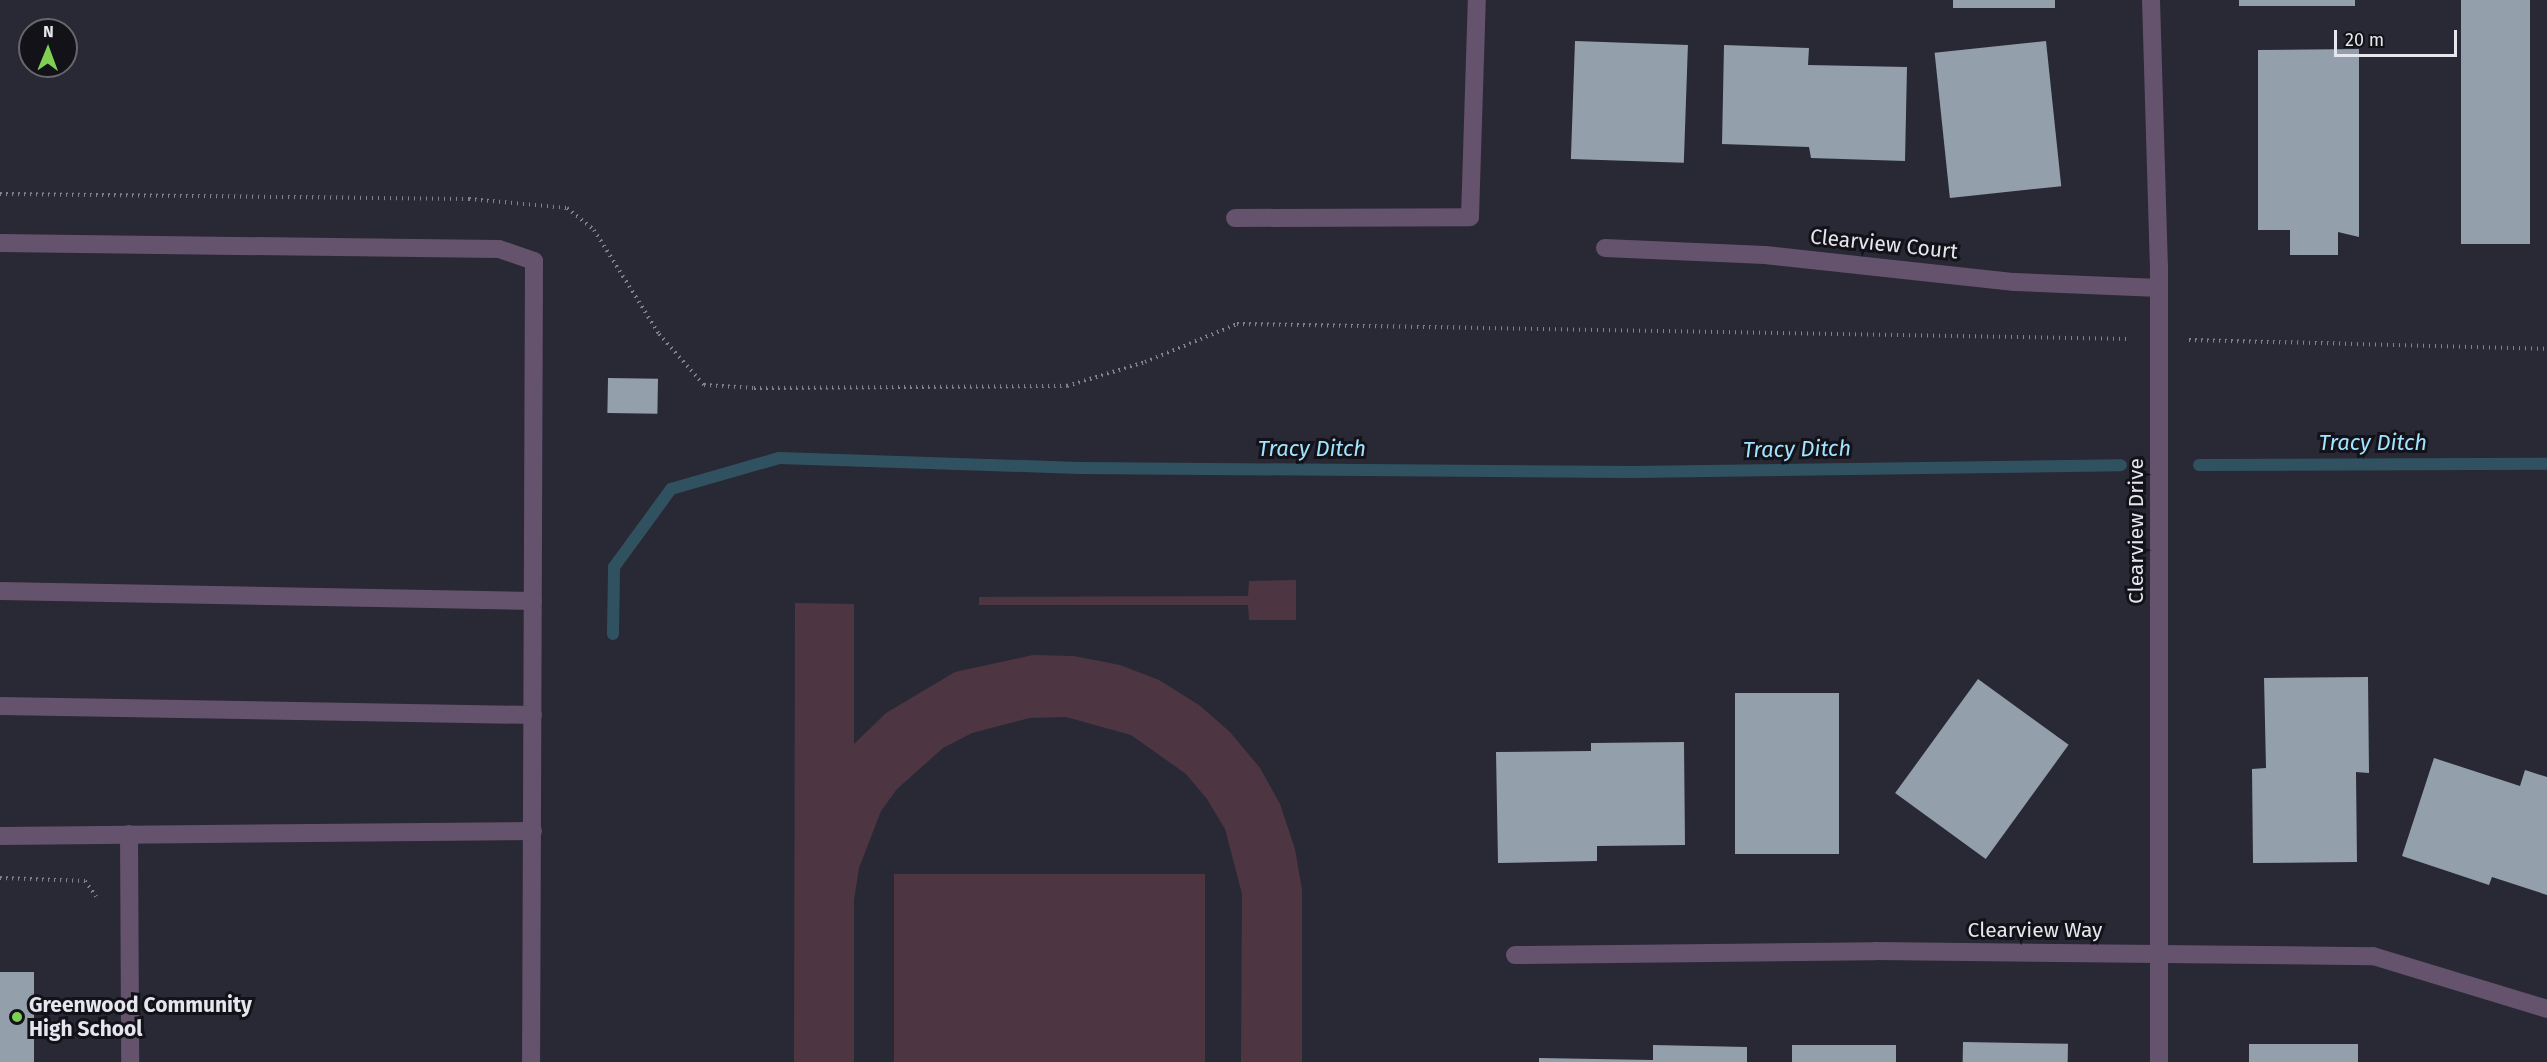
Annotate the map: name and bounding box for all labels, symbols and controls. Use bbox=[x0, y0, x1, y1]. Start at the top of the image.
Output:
north arrow bbox=[18, 18, 78, 78]
scale bar bbox=[2337, 18, 2460, 56]
text: N bbox=[43, 22, 54, 41]
text: 20 m bbox=[2345, 29, 2384, 51]
street label: Clearview Court bbox=[1809, 224, 1959, 264]
water label: Tracy Ditch bbox=[2319, 430, 2427, 456]
water label: Tracy Ditch bbox=[1743, 435, 1851, 463]
water label: Tracy Ditch bbox=[1258, 436, 1366, 462]
street label: Clearview Drive bbox=[2123, 458, 2149, 604]
street label: Clearview Way bbox=[1968, 917, 2102, 943]
place label: Greenwood Community High School bbox=[29, 992, 252, 1042]
marker: Greenwood Community High School bbox=[10, 1010, 24, 1024]

